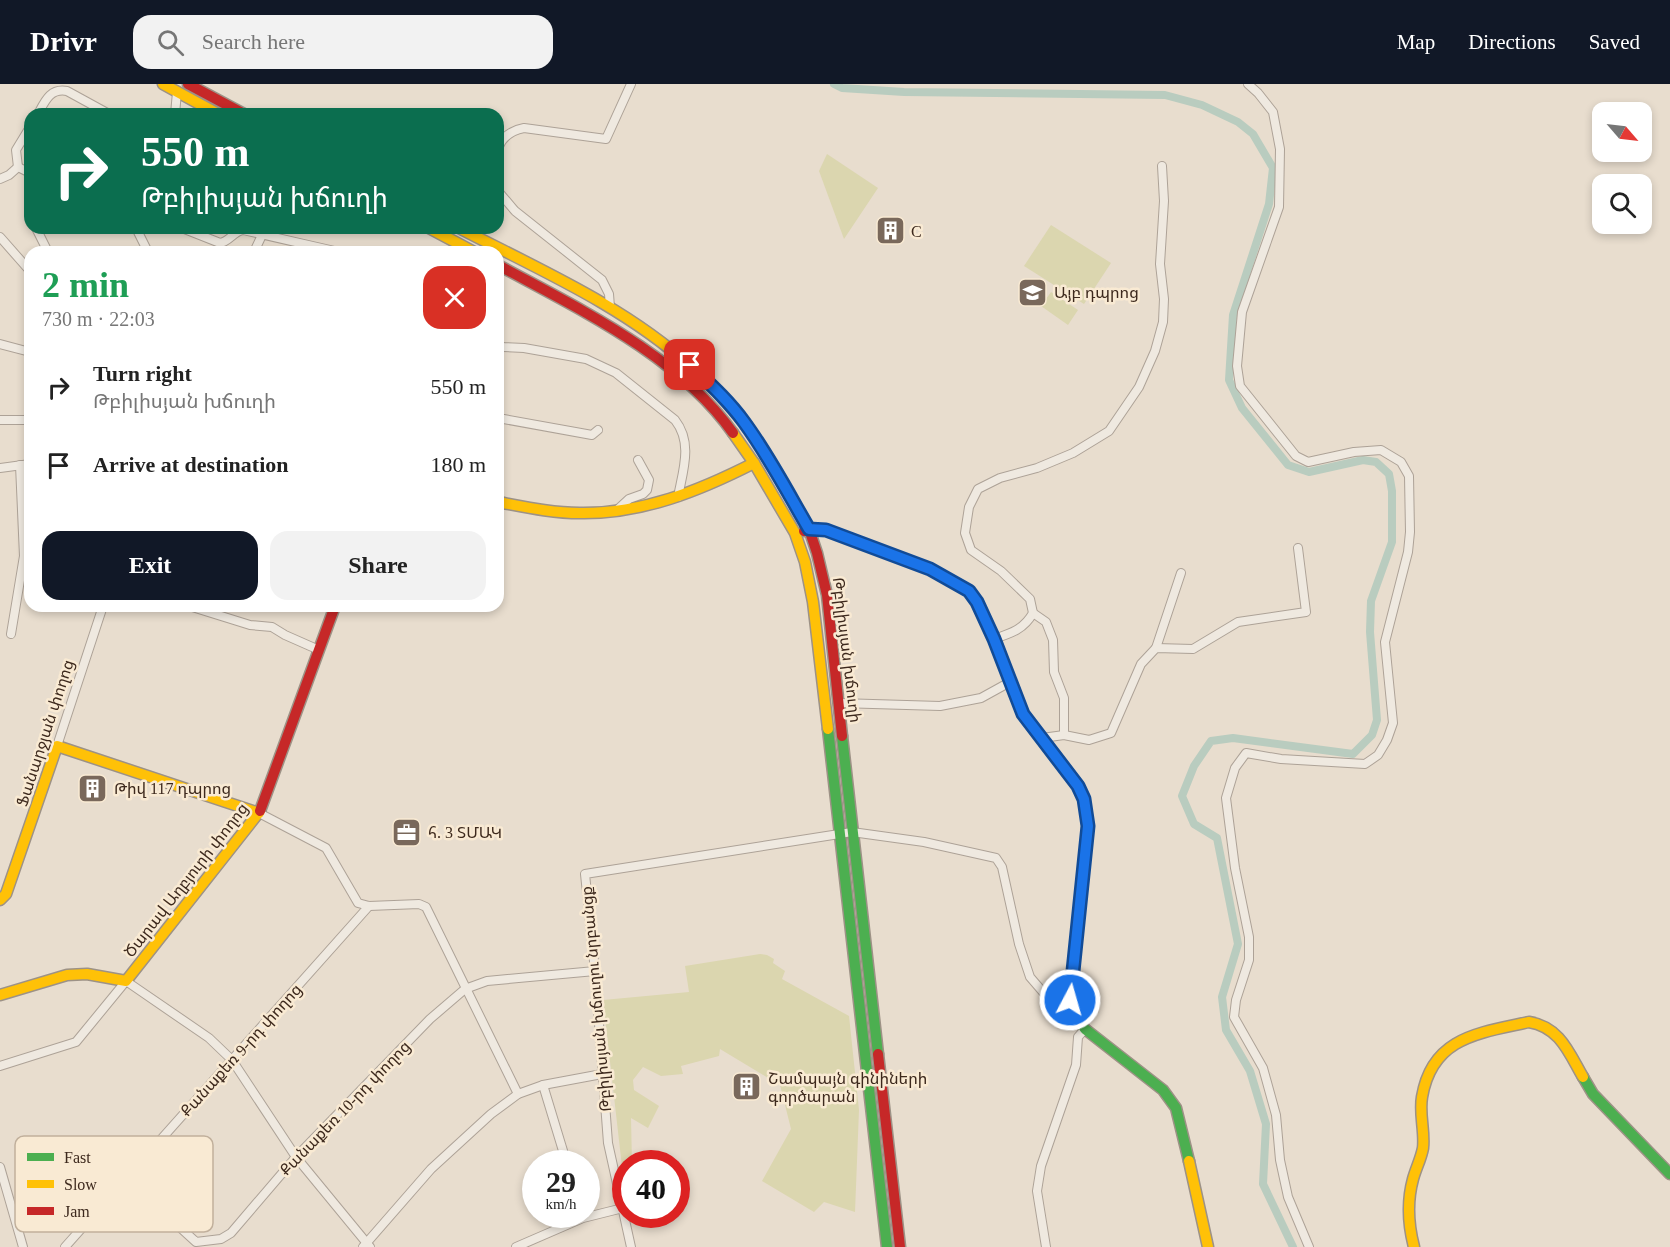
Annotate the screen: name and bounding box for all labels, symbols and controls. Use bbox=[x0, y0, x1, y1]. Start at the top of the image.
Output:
search box bbox=[133, 15, 553, 69]
text: Drivr bbox=[30, 26, 97, 57]
icon: search bbox=[154, 26, 187, 59]
text: Search here bbox=[202, 29, 305, 54]
text: Map bbox=[1397, 30, 1435, 54]
text: Directions bbox=[1468, 30, 1556, 54]
text: Saved bbox=[1589, 30, 1640, 54]
north arrow bbox=[1592, 102, 1652, 162]
map controls bbox=[1592, 102, 1652, 234]
text: 550 m bbox=[141, 129, 250, 175]
icon: right bbox=[42, 132, 120, 210]
button: search bbox=[1592, 174, 1652, 234]
text: Թբիլիսյան խճուղի bbox=[141, 183, 388, 213]
building icon: C bbox=[874, 215, 906, 247]
place label: C bbox=[911, 223, 922, 240]
text: 2 min bbox=[42, 265, 129, 305]
button: close bbox=[423, 266, 486, 329]
school or university icon: Այբ դպրոց bbox=[1017, 276, 1049, 308]
place label: Այբ դպրոց bbox=[1054, 284, 1139, 302]
text: 730 m · 22:03 bbox=[42, 308, 155, 330]
pin bbox=[664, 339, 715, 390]
icon: arrive bbox=[673, 348, 706, 381]
text: Turn right bbox=[93, 361, 192, 386]
icon: right bbox=[42, 371, 75, 404]
text: 550 m bbox=[430, 374, 486, 399]
text: Թբիլիսյան խճուղի bbox=[93, 390, 276, 412]
icon: arrive bbox=[42, 449, 75, 482]
text: Arrive at destination bbox=[93, 452, 289, 477]
text: 180 m bbox=[430, 452, 486, 477]
button: Exit bbox=[42, 531, 258, 600]
button: Share bbox=[270, 531, 486, 600]
street label: Թբիլիսյան խճուղի bbox=[829, 576, 864, 724]
street label: Ֆանարջյան փողոց bbox=[13, 657, 78, 809]
building icon: Թիվ 117 դպրոց bbox=[77, 772, 109, 804]
place label: Թիվ 117 դպրոց bbox=[114, 780, 231, 798]
street label: Ծարավ Աղբյուրի փողոց bbox=[121, 800, 252, 961]
office icon: հ. 3 ՏՄԱԿ bbox=[391, 816, 423, 848]
place label: հ. 3 ՏՄԱԿ bbox=[428, 824, 502, 841]
street label: Թբիլիսյան խճուղու նրբանցք bbox=[578, 885, 615, 1113]
position arrow bbox=[1038, 968, 1102, 1032]
street label: Քանաքեռ 9-րդ փողոց bbox=[177, 980, 306, 1120]
street label: Քանաքեռ 10-րդ փողոց bbox=[276, 1037, 414, 1179]
place label: Շամպայն գինիների գործարան bbox=[768, 1070, 927, 1106]
building icon: Շամպայն գինիների գործարան bbox=[731, 1071, 763, 1103]
legend bbox=[15, 1136, 213, 1232]
text: Fast bbox=[64, 1149, 91, 1166]
speed limit sign: 40 bbox=[612, 1150, 690, 1228]
text: 29 bbox=[546, 1165, 576, 1198]
text: Slow bbox=[64, 1176, 97, 1193]
text: km/h bbox=[546, 1196, 576, 1212]
text: Jam bbox=[64, 1203, 90, 1220]

